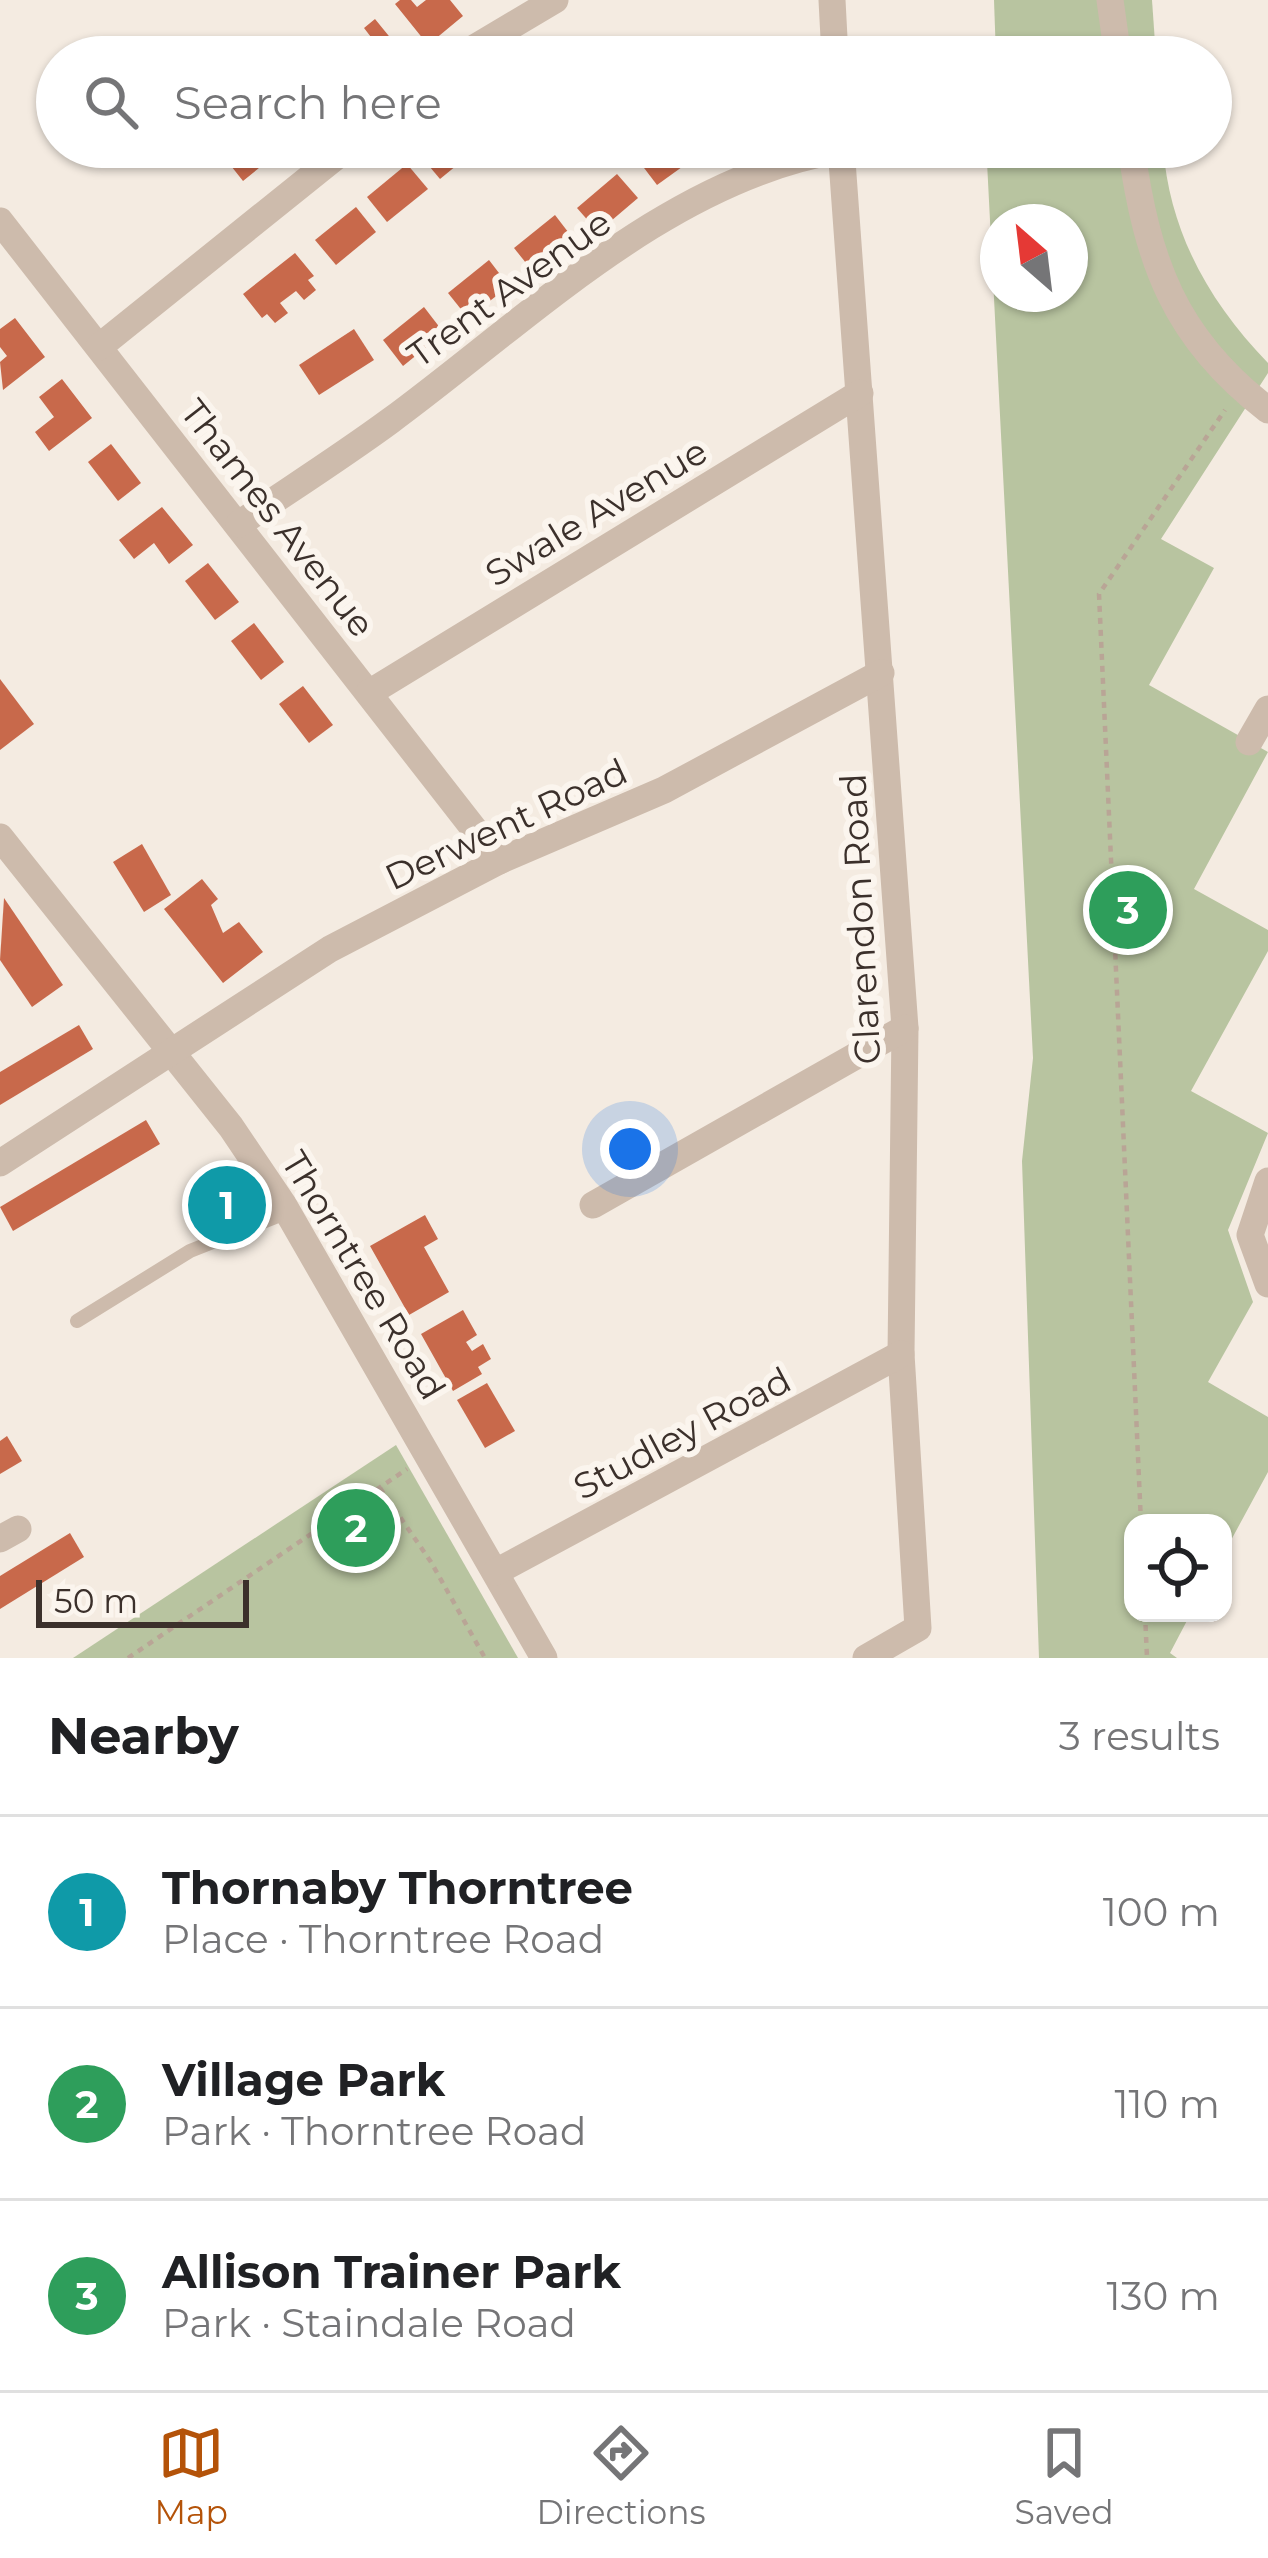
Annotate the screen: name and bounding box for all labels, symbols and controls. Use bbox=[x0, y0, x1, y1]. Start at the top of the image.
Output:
search box bbox=[36, 36, 1232, 168]
icon: search bbox=[78, 69, 144, 135]
text: Search here bbox=[174, 75, 442, 130]
street label: Trent Avenue bbox=[399, 200, 619, 376]
north arrow bbox=[980, 204, 1088, 312]
street label: Thames Avenue bbox=[172, 391, 384, 645]
street label: Swale Avenue bbox=[477, 429, 715, 595]
street label: Derwent Road bbox=[378, 749, 634, 899]
street label: Clarendon Road bbox=[830, 772, 890, 1066]
pin: 3 bbox=[1089, 865, 1167, 955]
your location bbox=[600, 1119, 660, 1179]
street label: Thorntree Road bbox=[273, 1143, 455, 1407]
pin: 1 bbox=[188, 1160, 266, 1250]
street label: Studley Road bbox=[566, 1357, 798, 1509]
pin: 2 bbox=[317, 1483, 395, 1573]
map controls bbox=[1124, 1514, 1232, 1622]
button: locate bbox=[1124, 1514, 1232, 1622]
scale bar bbox=[36, 1574, 249, 1627]
text: 50 m bbox=[54, 1581, 138, 1621]
text: Nearby bbox=[48, 1705, 239, 1767]
text: 3 results bbox=[1059, 1712, 1220, 1760]
text: Thornaby Thorntree bbox=[162, 1860, 633, 1915]
text: 1 bbox=[79, 1888, 95, 1936]
text: 100 m bbox=[1103, 1888, 1220, 1936]
text: Place · Thorntree Road bbox=[162, 1915, 604, 1963]
text: Village Park bbox=[162, 2052, 445, 2107]
text: 2 bbox=[75, 2080, 99, 2128]
text: 110 m bbox=[1114, 2080, 1220, 2128]
text: Park · Thorntree Road bbox=[162, 2107, 587, 2155]
text: Allison Trainer Park bbox=[162, 2244, 621, 2299]
text: 3 bbox=[75, 2272, 99, 2320]
text: 130 m bbox=[1107, 2272, 1220, 2320]
text: Park · Staindale Road bbox=[162, 2299, 576, 2347]
tab: Map bbox=[154, 2420, 228, 2532]
tab: Directions bbox=[537, 2420, 706, 2532]
tab: Saved bbox=[1014, 2420, 1114, 2532]

